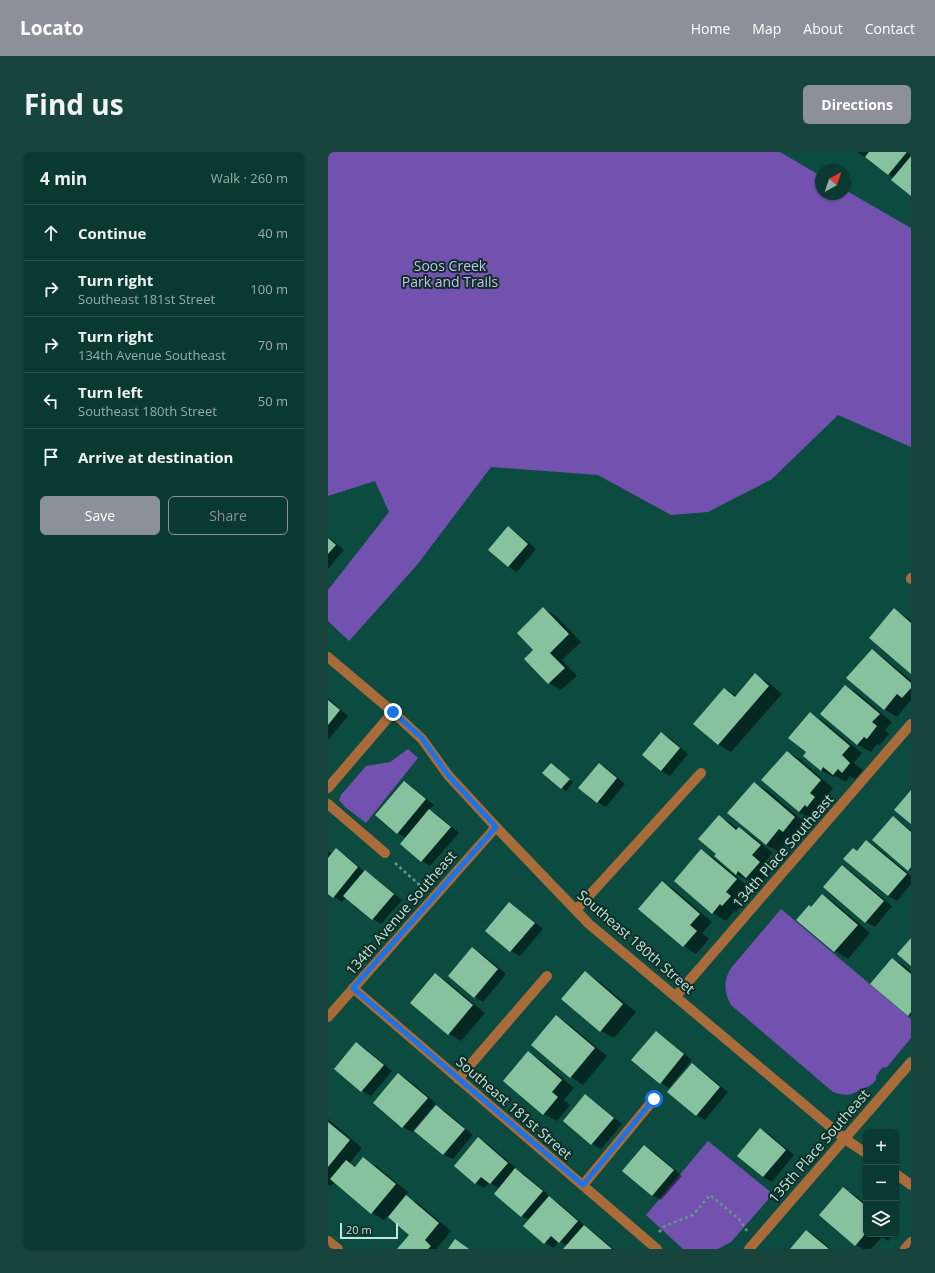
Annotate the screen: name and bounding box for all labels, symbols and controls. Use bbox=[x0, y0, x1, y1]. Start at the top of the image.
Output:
text: Locato bbox=[20, 15, 84, 41]
text: Home bbox=[691, 19, 730, 38]
text: Map bbox=[752, 19, 781, 38]
text: About bbox=[803, 19, 843, 38]
text: Contact bbox=[865, 19, 915, 38]
text: Find us bbox=[24, 85, 124, 123]
button: Directions bbox=[803, 85, 911, 124]
north arrow bbox=[815, 164, 851, 200]
text: 4 min bbox=[40, 167, 87, 190]
text: Walk · 260 m bbox=[211, 169, 288, 187]
icon: ahead bbox=[40, 222, 62, 244]
text: Continue bbox=[78, 223, 146, 243]
text: 40 m bbox=[258, 224, 288, 242]
park label: Soos Creek Park and Trails bbox=[402, 256, 499, 291]
text: Turn right bbox=[78, 270, 153, 290]
icon: right bbox=[40, 278, 62, 300]
text: 100 m bbox=[250, 280, 288, 298]
text: Southeast 181st Street bbox=[78, 290, 215, 308]
text: Turn right bbox=[78, 326, 153, 346]
icon: right bbox=[40, 334, 62, 356]
text: 70 m bbox=[258, 336, 288, 354]
text: 134th Avenue Southeast bbox=[78, 346, 226, 364]
text: Turn left bbox=[78, 382, 143, 402]
icon: left bbox=[40, 390, 62, 412]
text: 50 m bbox=[258, 392, 288, 410]
text: Southeast 180th Street bbox=[78, 402, 217, 420]
icon: arrive bbox=[40, 446, 62, 468]
text: Arrive at destination bbox=[78, 447, 233, 467]
button: Save bbox=[40, 496, 160, 535]
button: Share bbox=[168, 496, 288, 535]
route end bbox=[384, 703, 402, 721]
street label: 134th Place Southeast bbox=[728, 790, 837, 912]
street label: 134th Avenue Southeast bbox=[341, 846, 460, 979]
street label: Southeast 180th Street bbox=[574, 885, 699, 998]
street label: Southeast 181st Street bbox=[452, 1052, 576, 1163]
street label: 135th Place Southeast bbox=[764, 1085, 873, 1207]
route start bbox=[645, 1090, 663, 1108]
map controls bbox=[863, 1129, 899, 1237]
button: + bbox=[863, 1129, 899, 1165]
button: − bbox=[863, 1165, 899, 1201]
button: layers bbox=[863, 1201, 899, 1237]
scale bar bbox=[340, 1221, 398, 1240]
text: 20 m bbox=[346, 1222, 372, 1237]

